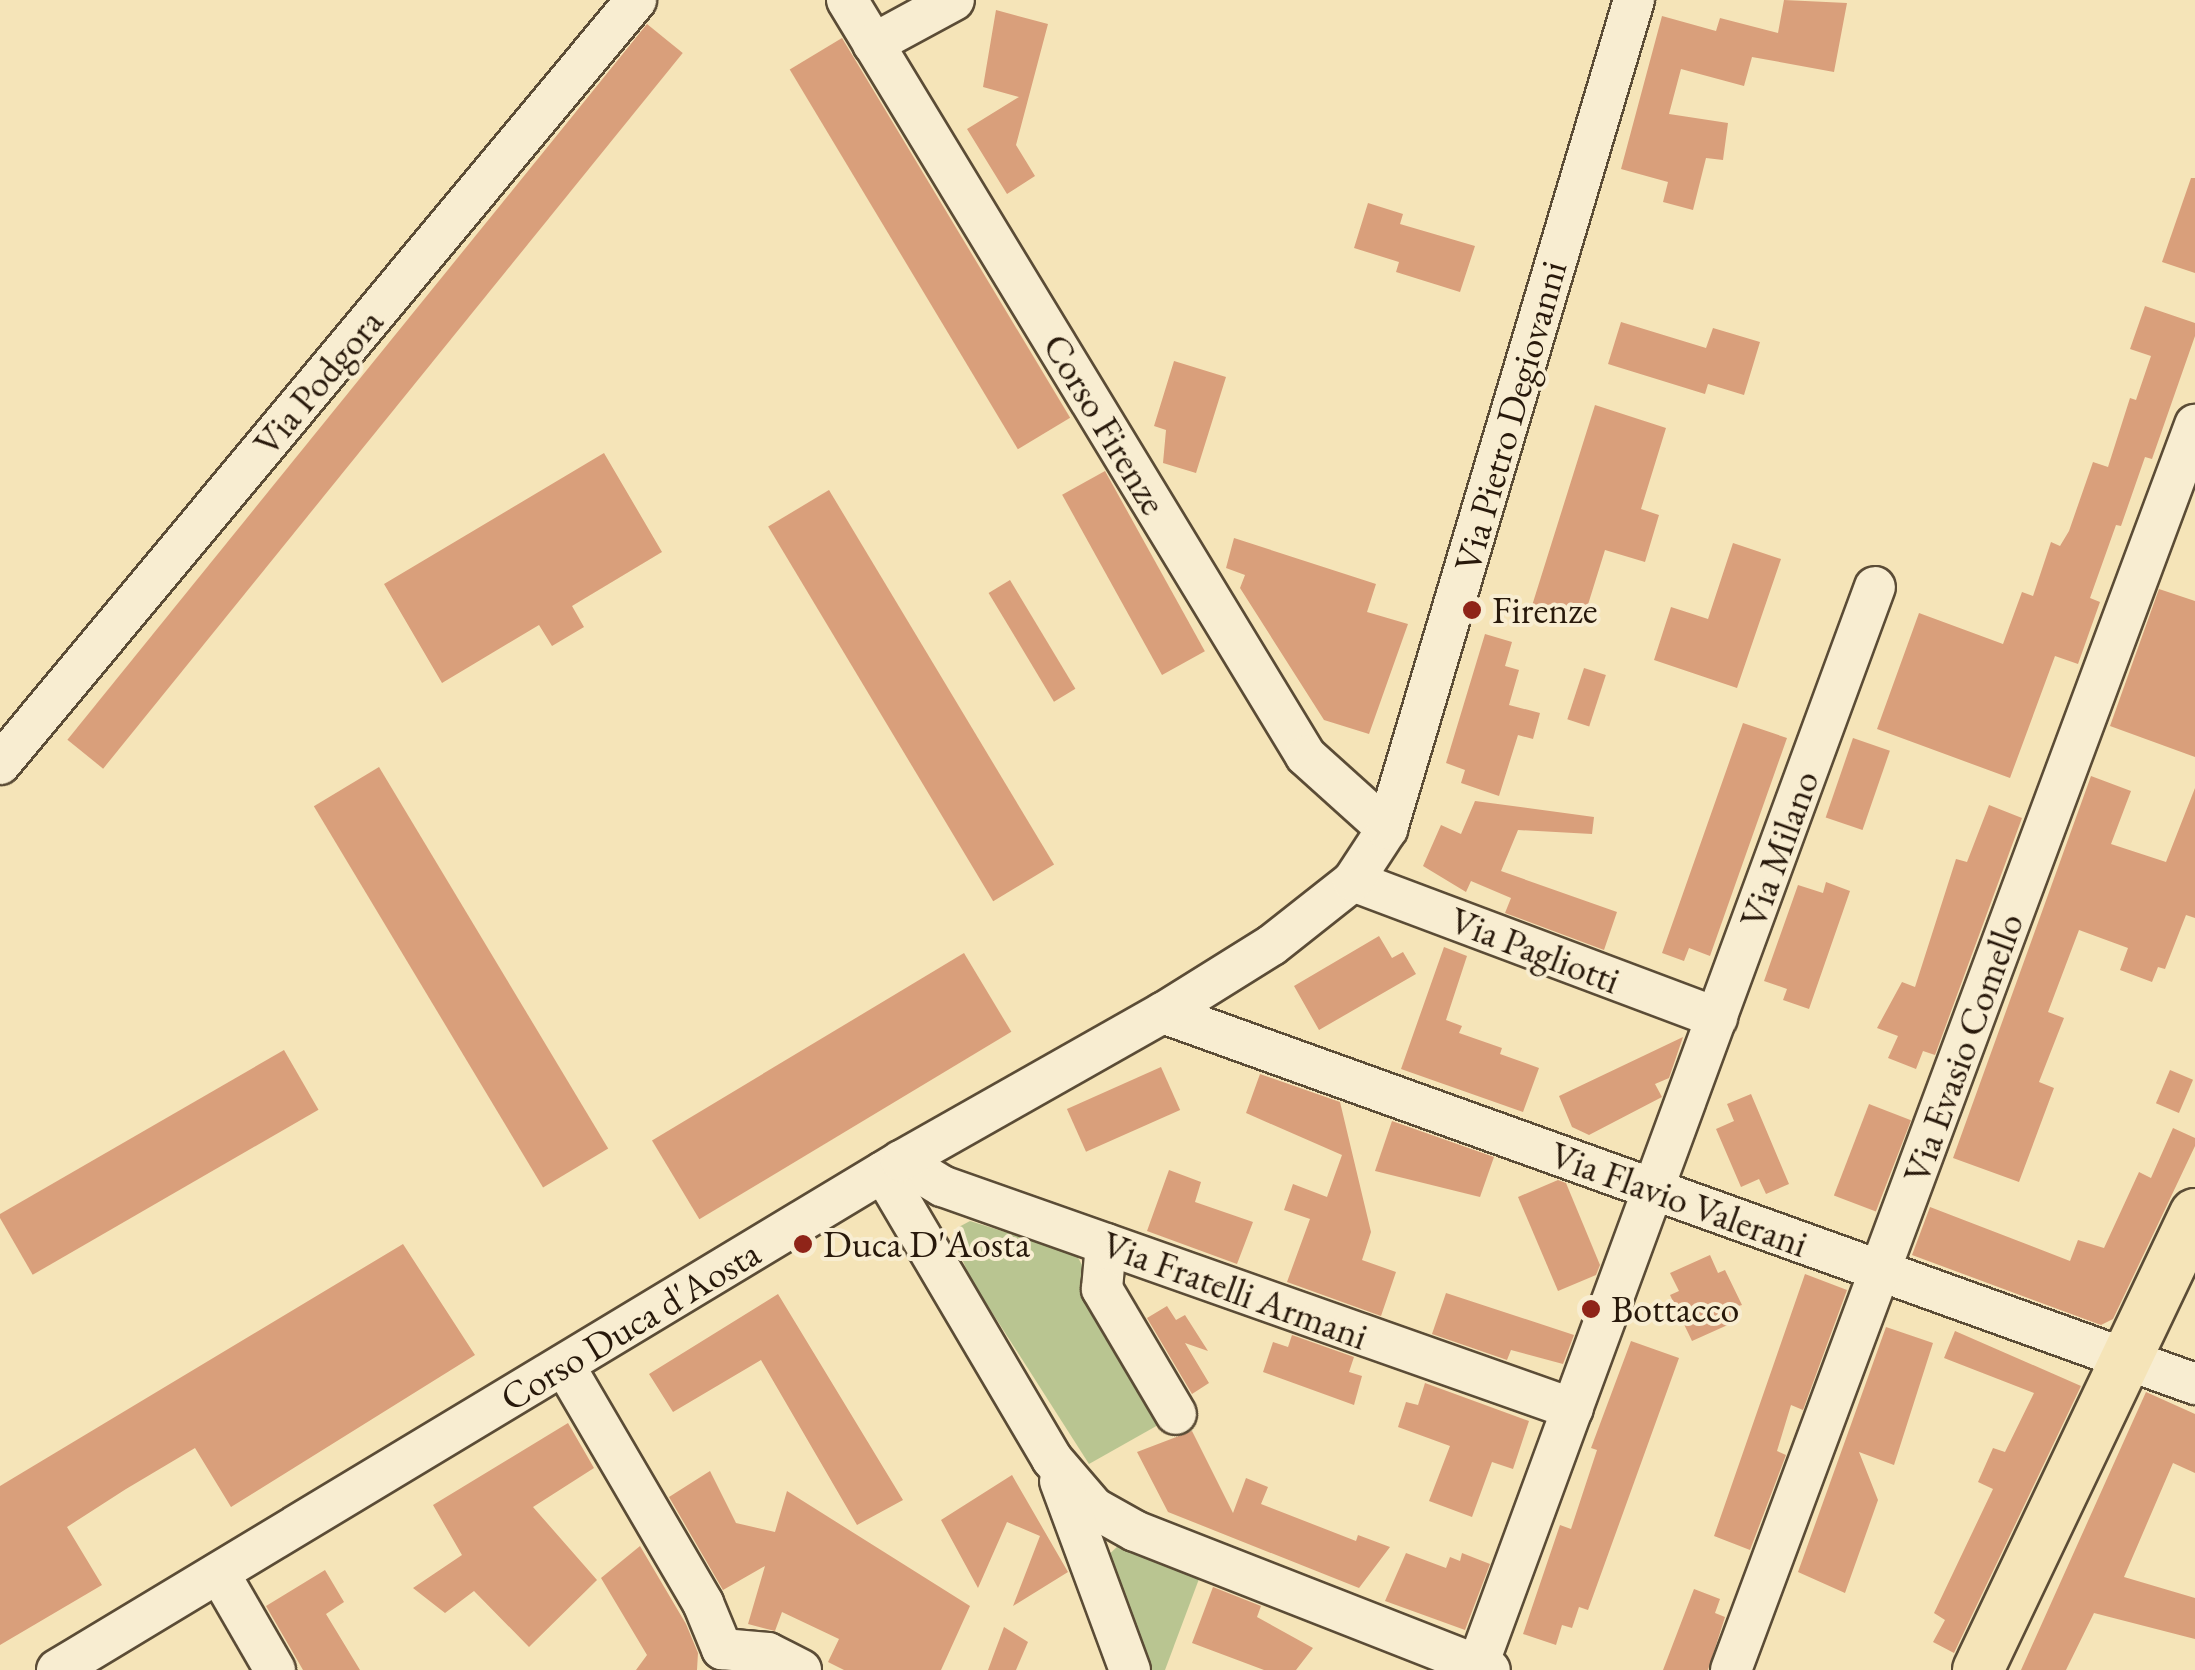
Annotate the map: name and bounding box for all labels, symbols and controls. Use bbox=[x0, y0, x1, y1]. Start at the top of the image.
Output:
street label: Via Pietro Degiovanni bbox=[1444, 255, 1576, 577]
street label: Via Podgora bbox=[244, 299, 392, 465]
street label: Corso Firenze bbox=[1033, 325, 1177, 523]
place label: Firenze bbox=[1492, 587, 1597, 633]
marker: Firenze bbox=[1461, 599, 1483, 621]
street label: Via Milano bbox=[1730, 764, 1828, 934]
street label: Via Pagliotti bbox=[1444, 897, 1626, 1003]
street label: Via Evasio Comello bbox=[1893, 907, 2033, 1189]
street label: Via Flavio Valerani bbox=[1544, 1131, 1814, 1267]
place label: Duca D'Aosta bbox=[823, 1221, 1030, 1267]
street label: Via Fratelli Armani bbox=[1096, 1221, 1374, 1359]
street label: Corso Duca d'Aosta bbox=[492, 1230, 768, 1420]
marker: Duca D'Aosta bbox=[792, 1233, 814, 1255]
place label: Bottacco bbox=[1611, 1286, 1739, 1332]
marker: Bottacco bbox=[1580, 1298, 1602, 1320]

